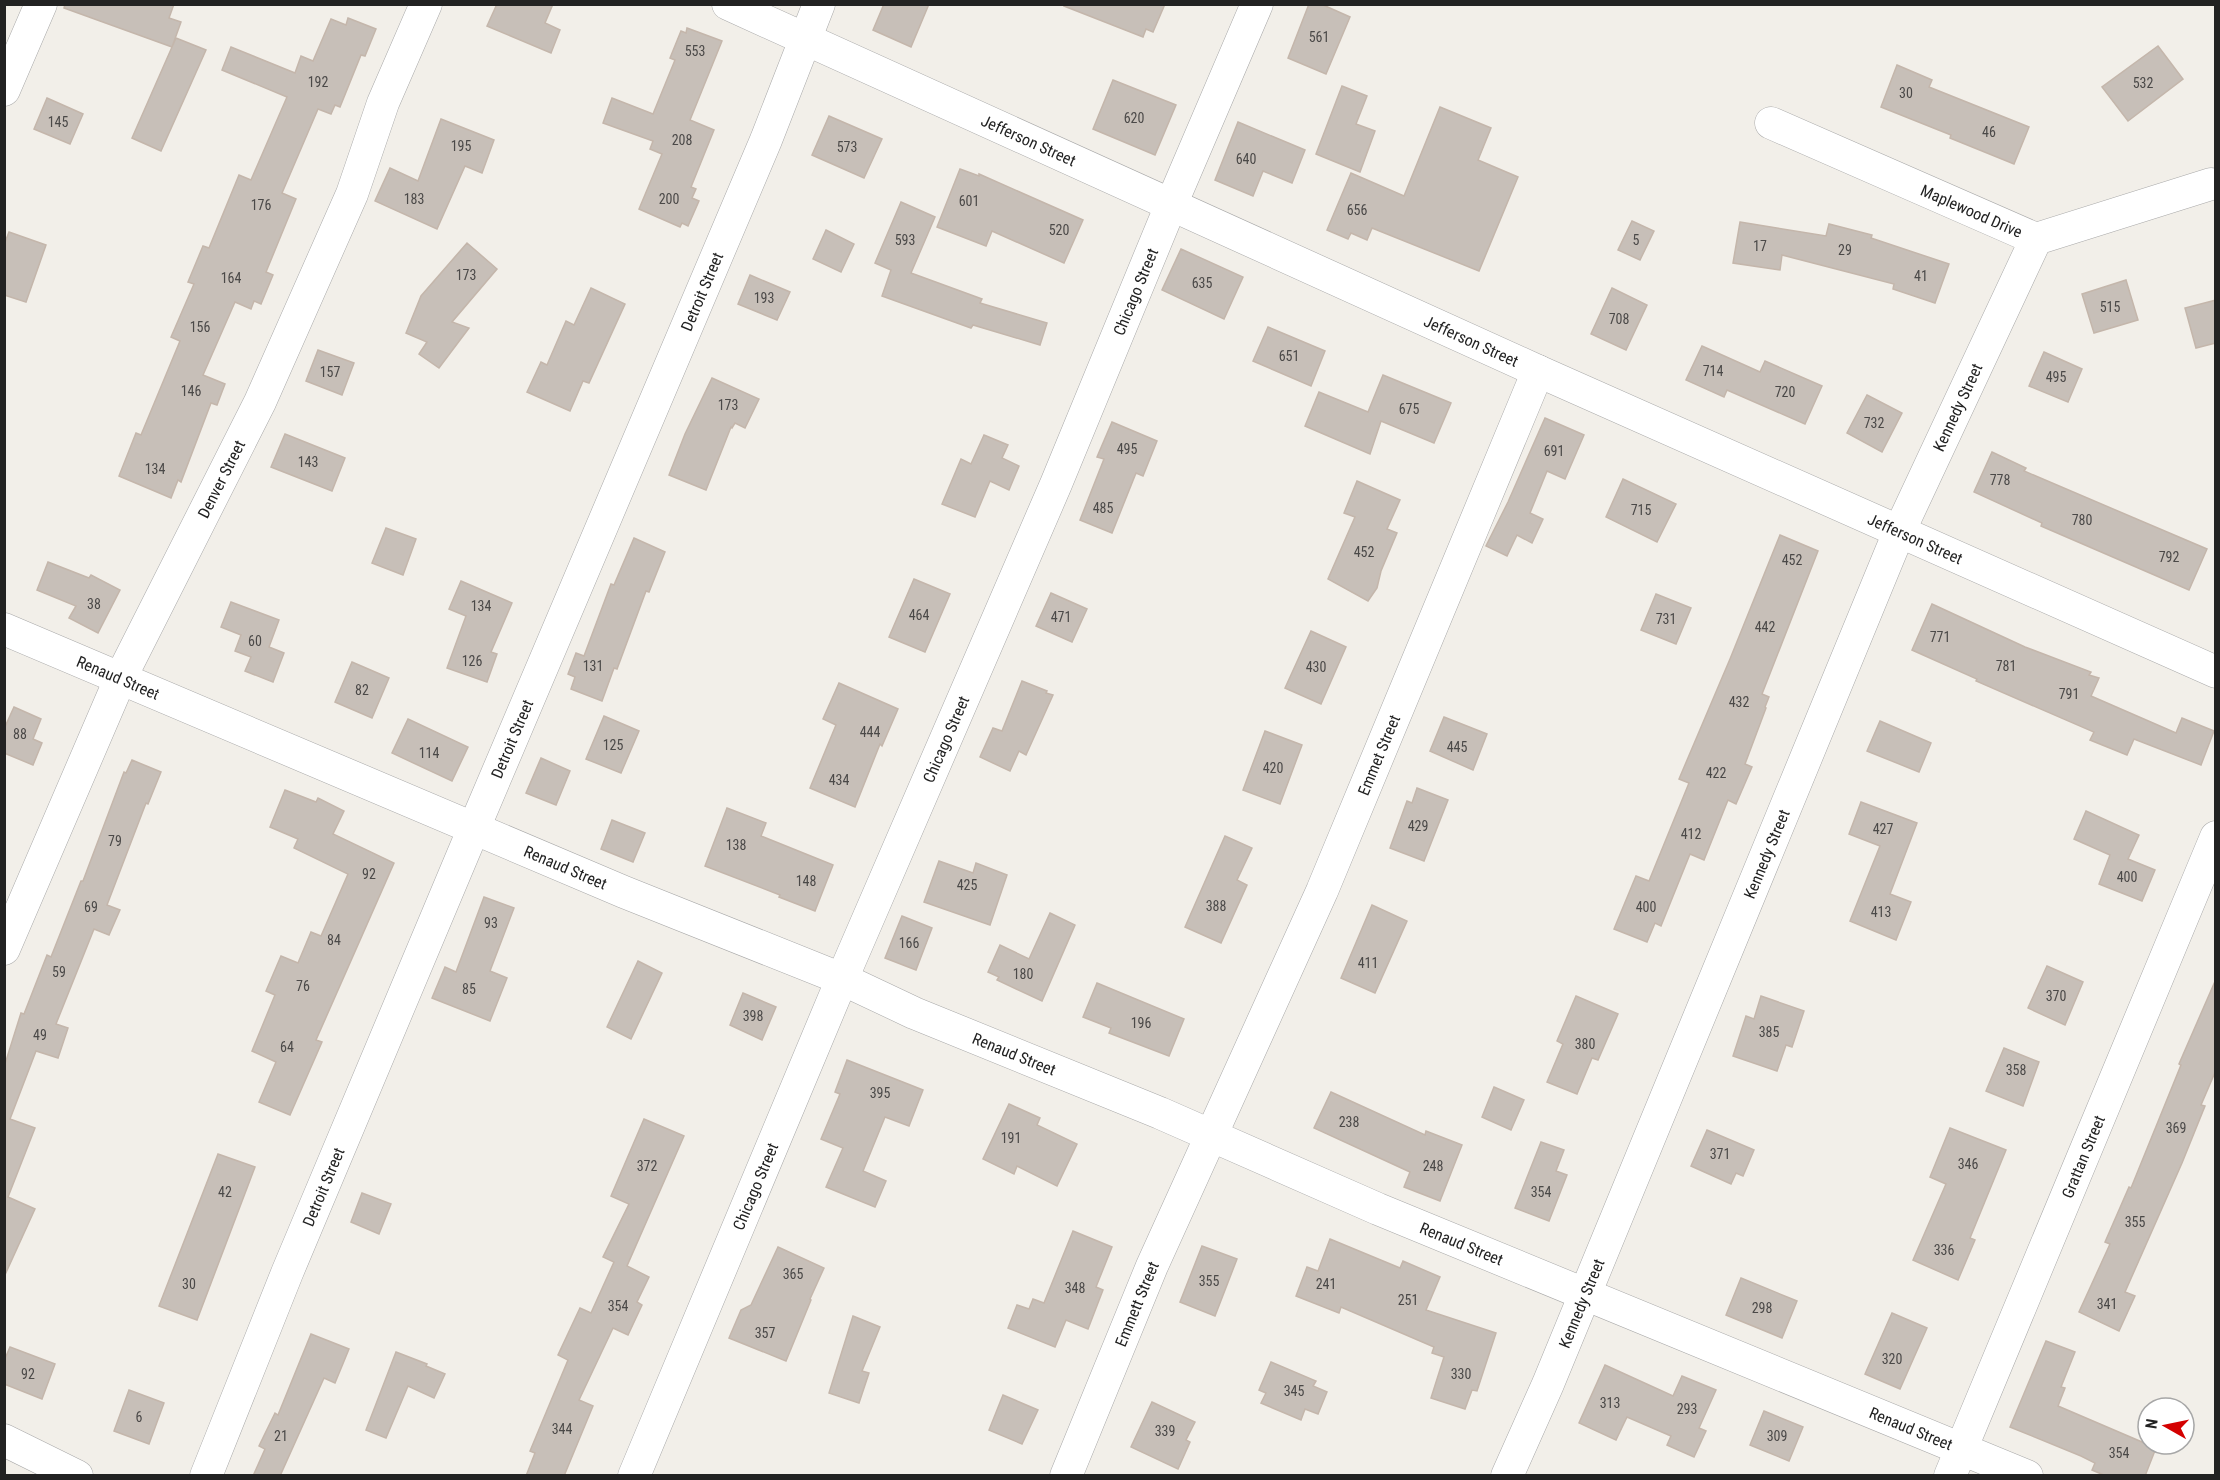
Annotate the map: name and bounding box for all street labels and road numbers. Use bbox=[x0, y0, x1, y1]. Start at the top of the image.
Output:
street label: Jefferson Street bbox=[978, 111, 1079, 170]
street label: Maplewood Drive bbox=[1918, 180, 2025, 241]
street label: Chicago Street bbox=[1109, 245, 1162, 338]
street label: Detroit Street bbox=[677, 249, 727, 334]
street label: Jefferson Street bbox=[1421, 311, 1522, 371]
street label: Kennedy Street bbox=[1929, 360, 1986, 454]
street label: Denver Street bbox=[194, 437, 249, 521]
street label: Jefferson Street bbox=[1865, 509, 1966, 568]
street label: Renaud Street bbox=[74, 651, 163, 704]
street label: Chicago Street bbox=[919, 693, 973, 786]
street label: Detroit Street bbox=[487, 696, 537, 781]
street label: Emmet Street bbox=[1353, 712, 1404, 798]
street label: Kennedy Street bbox=[1740, 806, 1793, 901]
street label: Renaud Street bbox=[521, 841, 610, 893]
street label: Renaud Street bbox=[970, 1028, 1059, 1079]
street label: Grattan Street bbox=[2057, 1112, 2109, 1201]
street label: Chicago Street bbox=[729, 1140, 782, 1233]
street label: Detroit Street bbox=[298, 1144, 348, 1229]
street label: Renaud Street bbox=[1417, 1218, 1506, 1269]
street label: Kennedy Street bbox=[1554, 1256, 1608, 1351]
street label: Emmett Street bbox=[1111, 1258, 1162, 1349]
street label: Renaud Street bbox=[1867, 1403, 1956, 1454]

